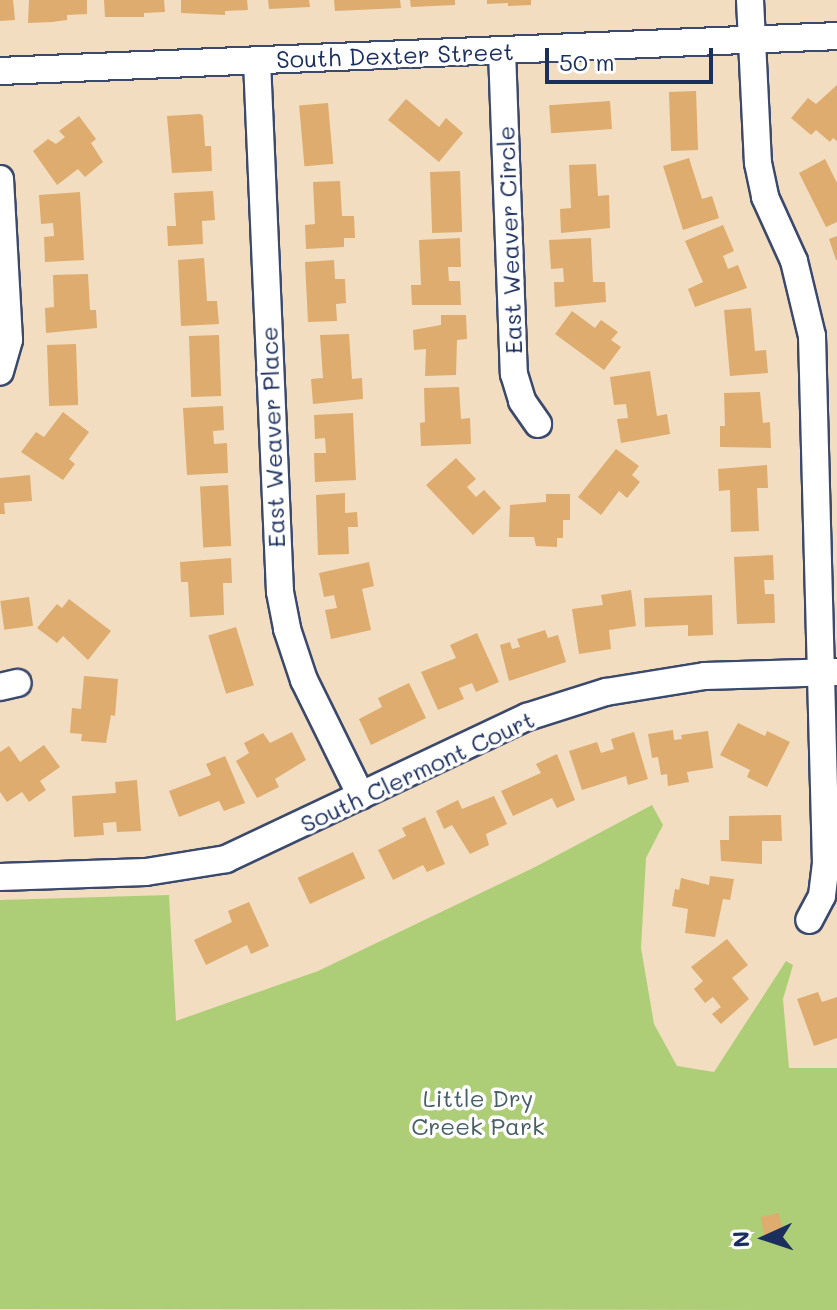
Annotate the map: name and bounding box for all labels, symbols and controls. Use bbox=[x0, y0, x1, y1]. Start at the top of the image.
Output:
scale bar bbox=[549, 32, 717, 82]
street label: South Dexter Street bbox=[276, 36, 514, 74]
text: 50 m bbox=[559, 46, 615, 77]
street label: East Weaver Circle bbox=[491, 125, 527, 355]
street label: East Weaver Place bbox=[254, 326, 290, 548]
street label: South Clermont Court bbox=[295, 704, 539, 838]
park label: Little Dry Creek Park bbox=[411, 1084, 545, 1140]
north arrow bbox=[725, 1198, 805, 1278]
text: N bbox=[726, 1230, 755, 1248]

